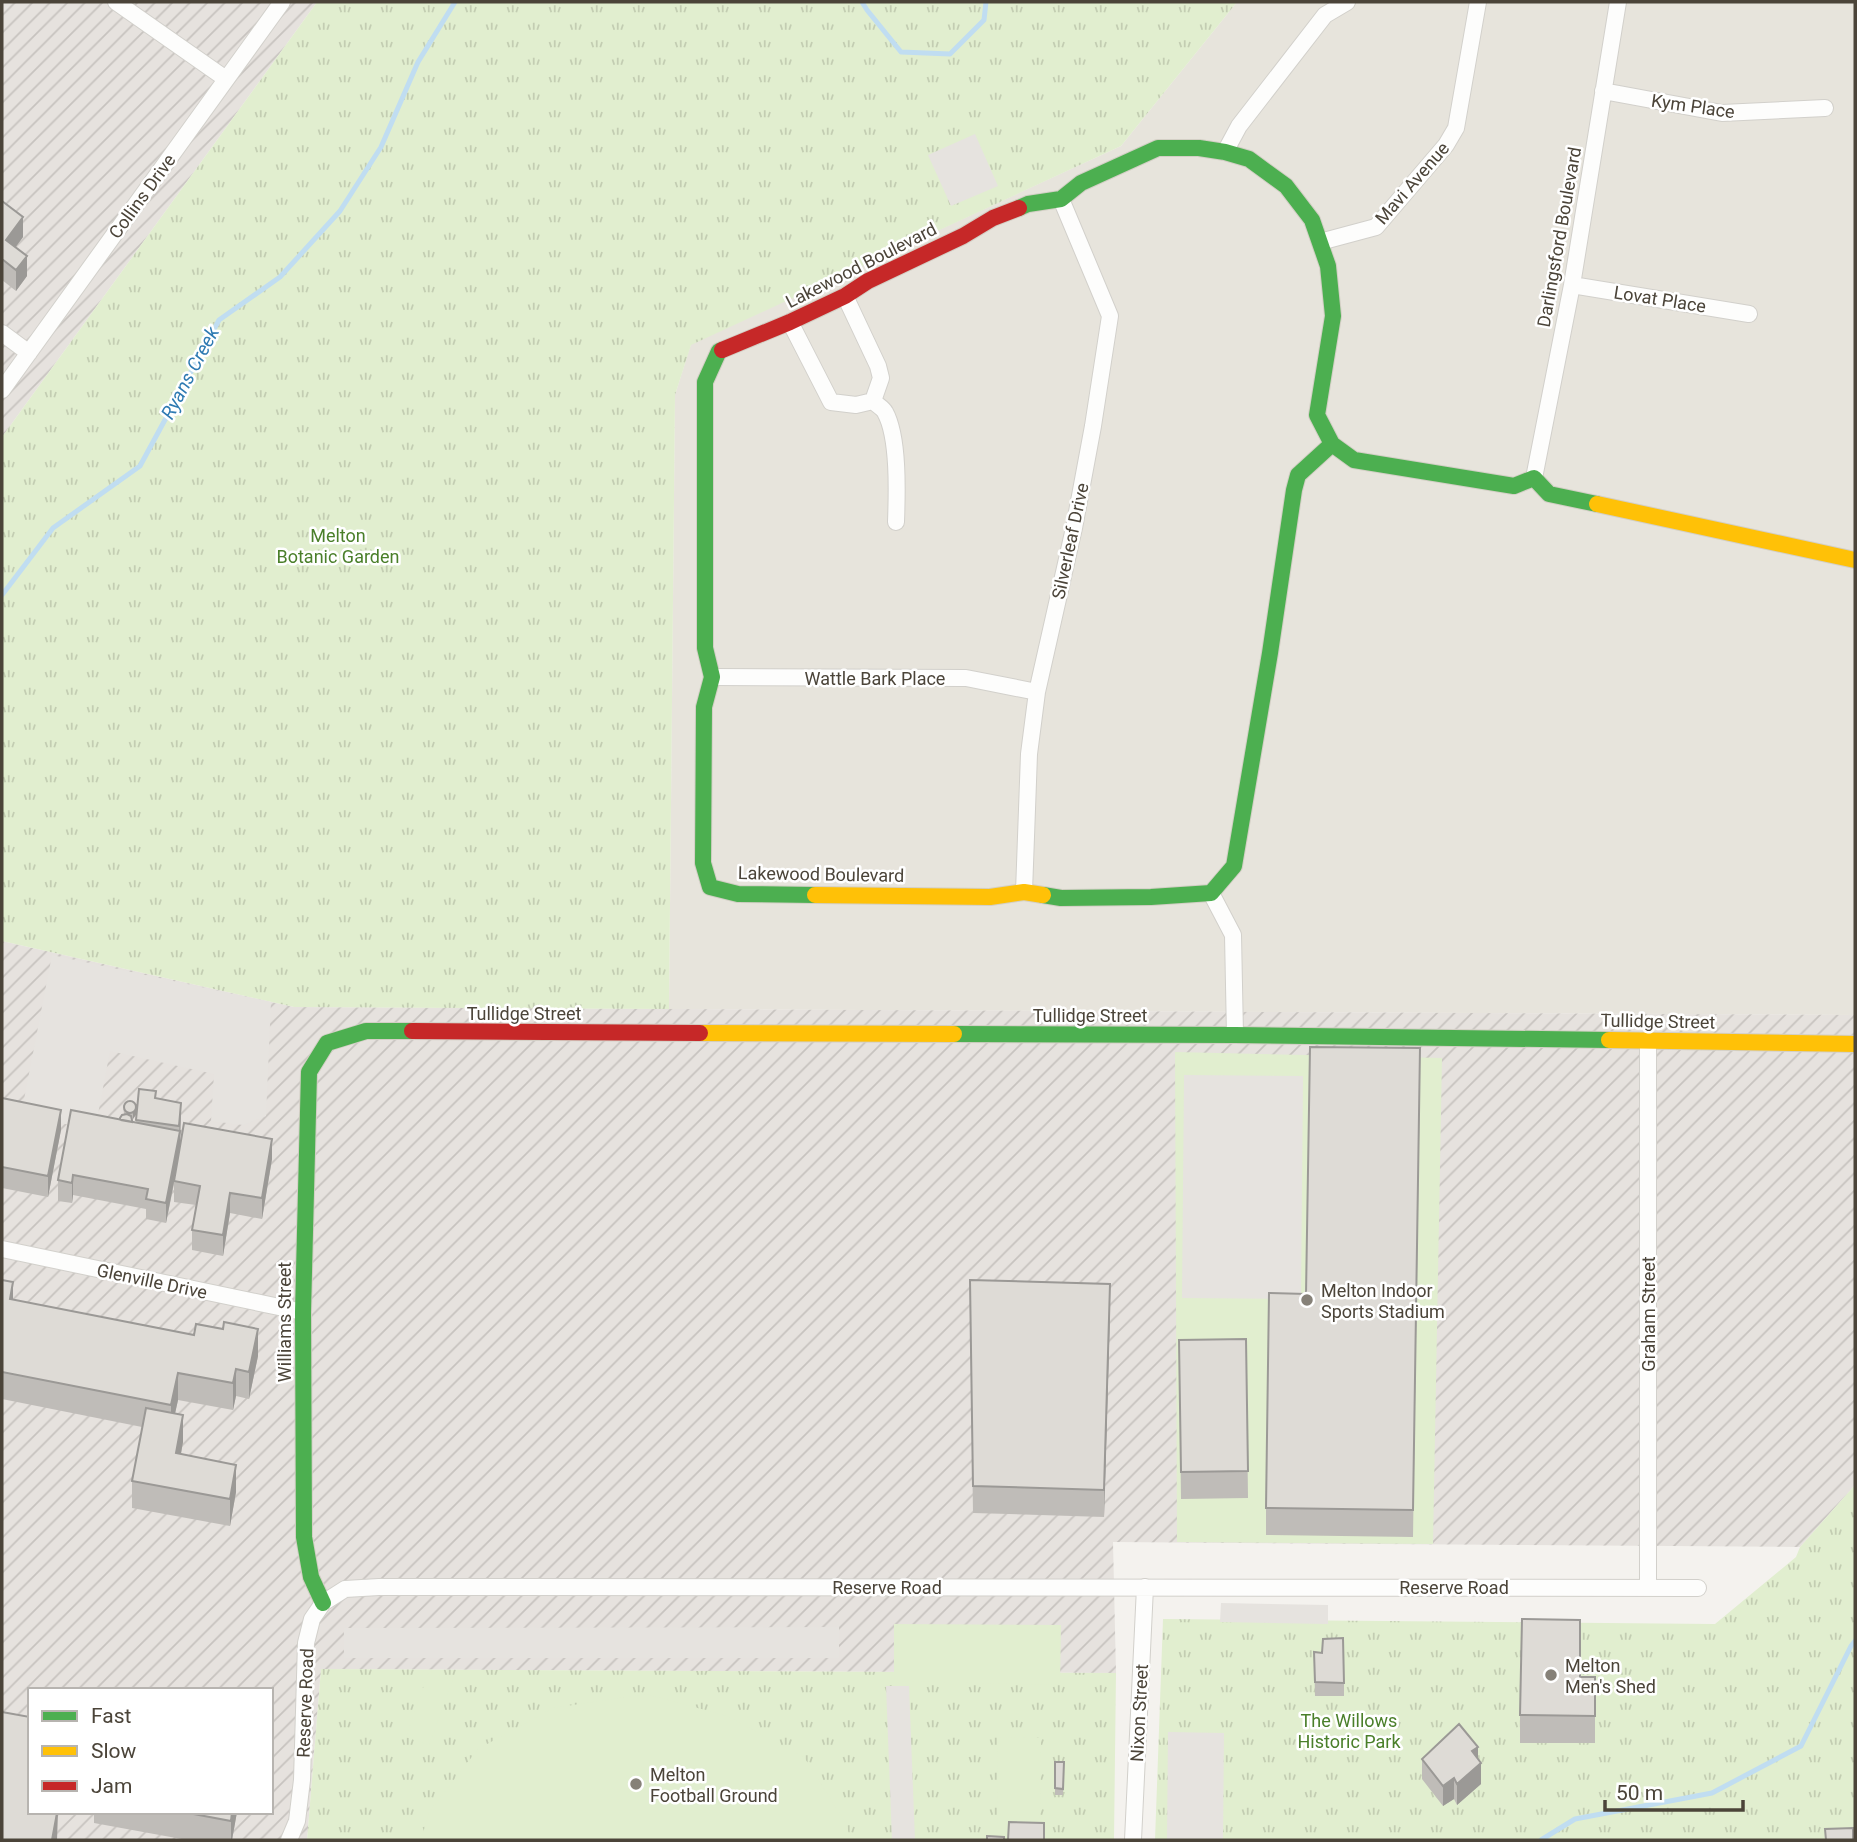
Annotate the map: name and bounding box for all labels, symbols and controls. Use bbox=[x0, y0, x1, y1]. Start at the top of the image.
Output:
street label: Kym Place bbox=[1650, 90, 1736, 122]
street label: Mavi Avenue bbox=[1371, 138, 1453, 228]
street label: Darlingsford Boulevard bbox=[1533, 145, 1585, 329]
street label: Collins Drive bbox=[104, 150, 180, 242]
street label: Lakewood Boulevard bbox=[782, 218, 940, 312]
street label: Lovat Place bbox=[1612, 281, 1708, 317]
water label: Ryans Creek bbox=[156, 322, 224, 423]
street label: Silverleaf Drive bbox=[1047, 481, 1093, 601]
park label: Melton Botanic Garden bbox=[277, 525, 400, 567]
street label: Wattle Bark Place bbox=[805, 668, 945, 689]
street label: Lakewood Boulevard bbox=[738, 862, 904, 886]
street label: Tullidge Street bbox=[467, 1003, 581, 1024]
street label: Tullidge Street bbox=[1033, 1005, 1147, 1026]
street label: Tullidge Street bbox=[1600, 1010, 1716, 1033]
street label: Graham Street bbox=[1638, 1256, 1659, 1372]
street label: Glenville Drive bbox=[95, 1259, 209, 1303]
street label: Williams Street bbox=[274, 1262, 295, 1382]
place label: Melton Indoor Sports Stadium bbox=[1321, 1280, 1445, 1322]
marker: Melton Indoor Sports Stadium bbox=[1299, 1292, 1315, 1308]
street label: Reserve Road bbox=[832, 1577, 942, 1598]
street label: Reserve Road bbox=[1399, 1577, 1509, 1598]
street label: Reserve Road bbox=[293, 1648, 317, 1758]
place label: Melton Men's Shed bbox=[1565, 1655, 1656, 1697]
street label: Nixon Street bbox=[1126, 1663, 1152, 1763]
marker: Melton Men's Shed bbox=[1543, 1667, 1559, 1683]
legend bbox=[28, 1688, 273, 1814]
text: Fast bbox=[91, 1704, 132, 1728]
park label: The Willows Historic Park bbox=[1297, 1710, 1401, 1752]
text: Slow bbox=[91, 1739, 137, 1763]
place label: Melton Football Ground bbox=[650, 1764, 778, 1806]
scale bar bbox=[1605, 1769, 1743, 1813]
text: Jam bbox=[91, 1774, 132, 1798]
marker: Melton Football Ground bbox=[628, 1776, 644, 1792]
text: 50 m bbox=[1616, 1781, 1663, 1805]

